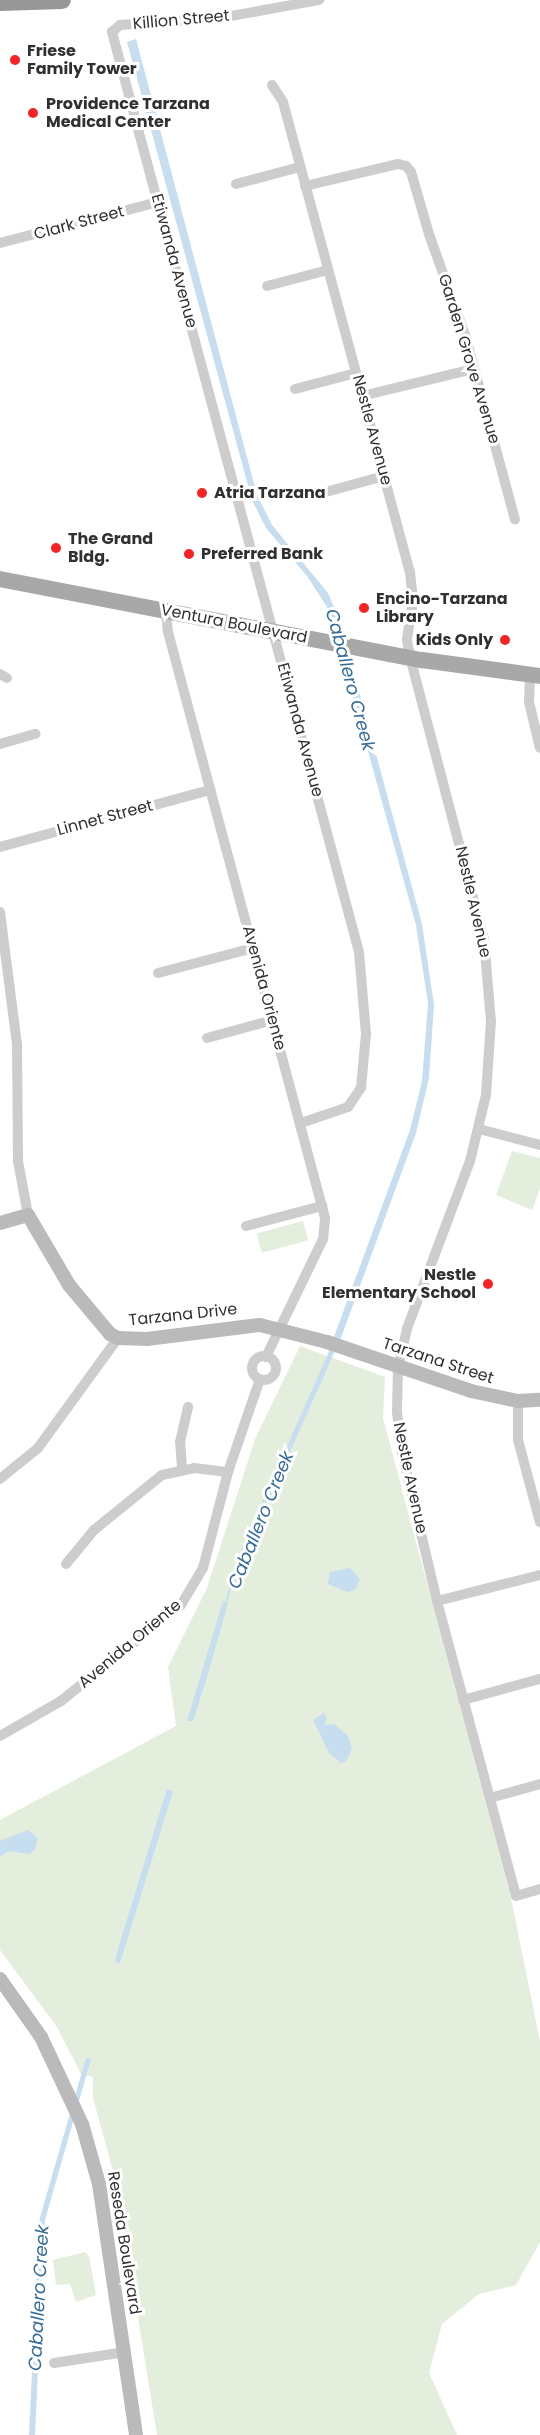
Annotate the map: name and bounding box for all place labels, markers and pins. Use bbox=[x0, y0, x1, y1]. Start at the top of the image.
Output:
place label: Friese Family Tower bbox=[27, 41, 137, 79]
marker: Friese Family Tower bbox=[8, 53, 22, 67]
place label: Providence Tarzana Medical Center bbox=[46, 94, 210, 132]
marker: Providence Tarzana Medical Center bbox=[24, 104, 42, 122]
place label: Atria Tarzana bbox=[214, 483, 326, 503]
marker: Atria Tarzana bbox=[195, 486, 209, 500]
place label: The Grand Bldg. bbox=[68, 529, 153, 567]
marker: The Grand Bldg. bbox=[49, 541, 63, 555]
place label: Preferred Bank bbox=[201, 544, 323, 564]
marker: Preferred Bank bbox=[182, 547, 196, 561]
place label: Encino-Tarzana Library bbox=[376, 589, 508, 627]
marker: Encino-Tarzana Library bbox=[357, 601, 371, 615]
place label: Kids Only bbox=[416, 630, 493, 650]
marker: Kids Only bbox=[498, 633, 512, 647]
place label: Nestle Elementary School bbox=[322, 1265, 476, 1303]
marker: Nestle Elementary School bbox=[481, 1277, 495, 1291]

